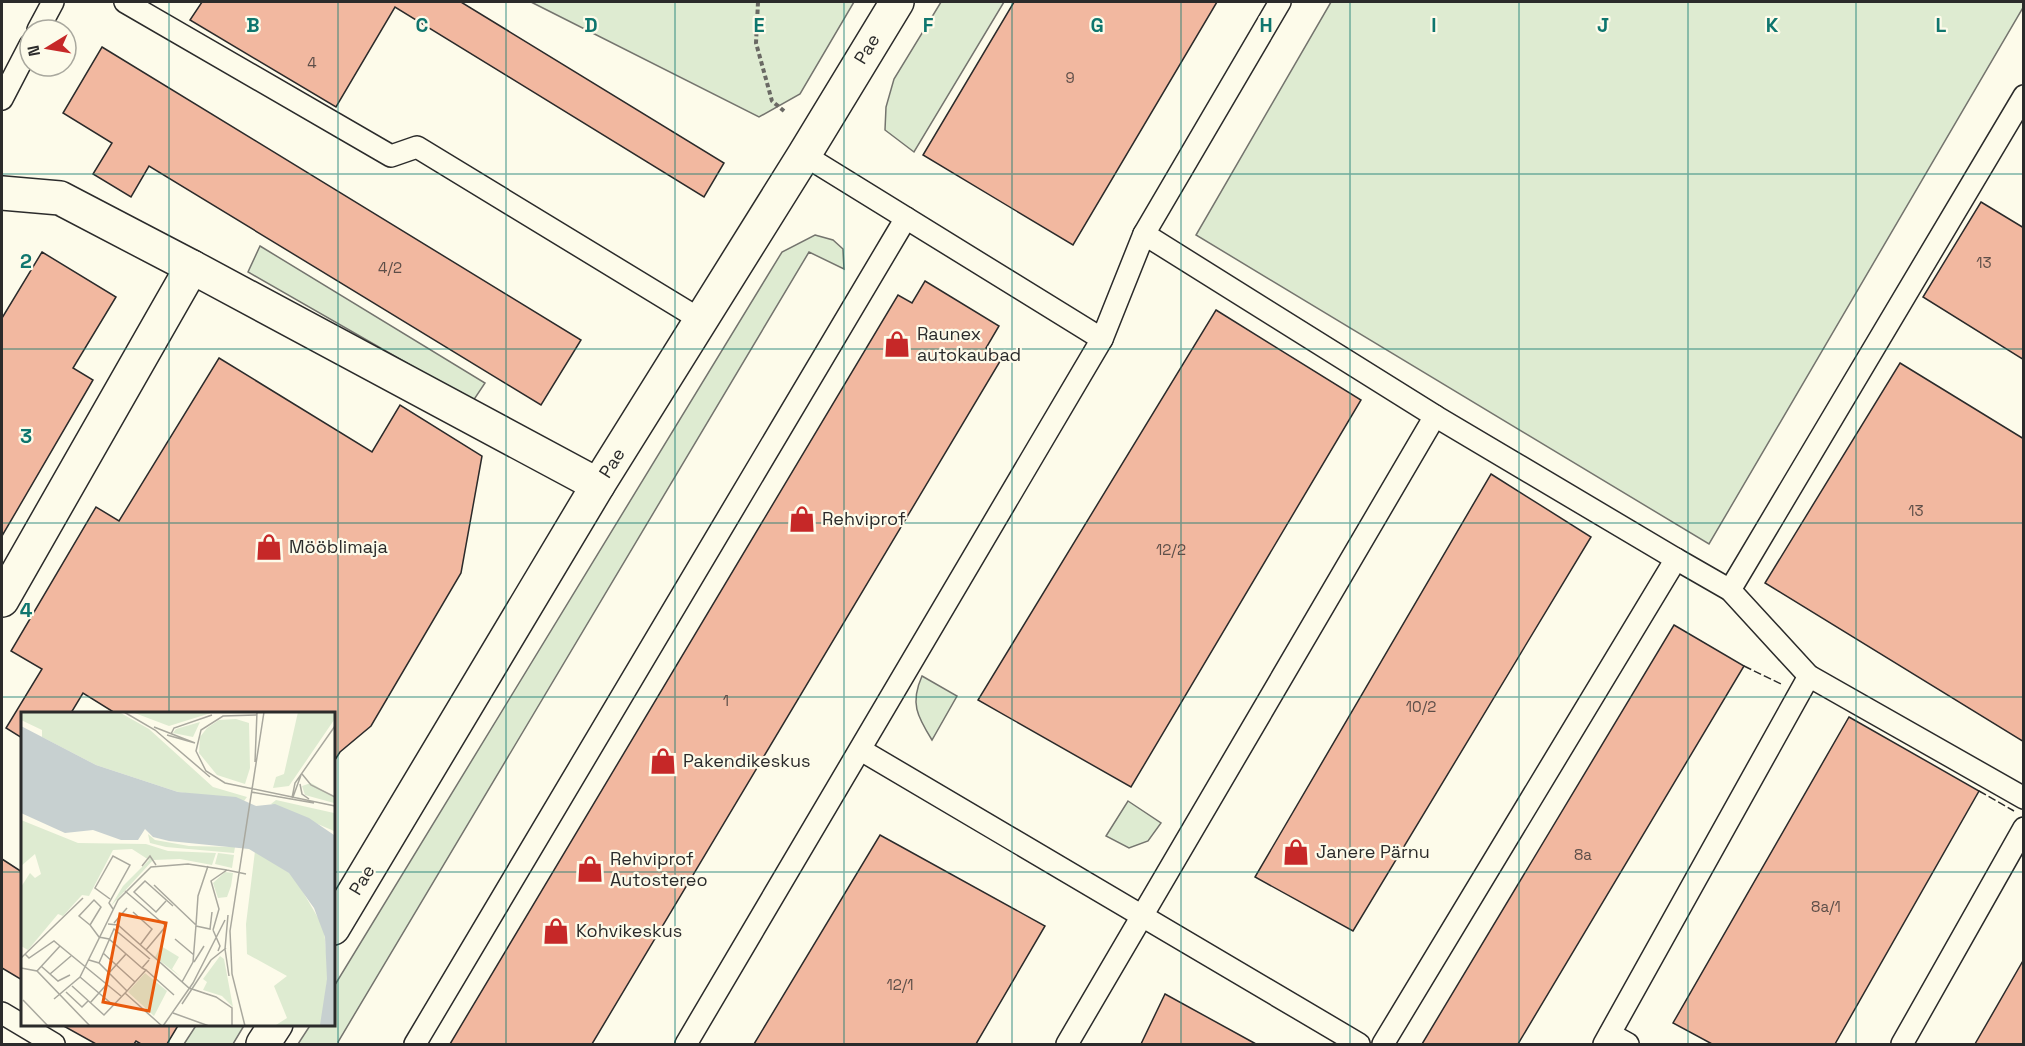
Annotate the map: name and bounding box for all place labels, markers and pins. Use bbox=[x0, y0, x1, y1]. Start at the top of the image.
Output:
place label: Raunex autokaubad bbox=[917, 322, 1021, 366]
shop icon: Raunex autokaubad bbox=[882, 329, 912, 359]
shop icon: Rehviprof bbox=[787, 504, 817, 534]
place label: Rehviprof bbox=[822, 507, 906, 530]
shop icon: Mööblimaja bbox=[254, 532, 284, 562]
place label: Mööblimaja bbox=[289, 535, 388, 558]
shop icon: Pakendikeskus bbox=[648, 746, 678, 776]
place label: Pakendikeskus bbox=[683, 749, 810, 772]
shop icon: Janere Pärnu bbox=[1281, 837, 1311, 867]
place label: Janere Pärnu bbox=[1316, 840, 1430, 863]
place label: Rehviprof Autostereo bbox=[610, 847, 708, 891]
shop icon: Rehviprof Autostereo bbox=[575, 854, 605, 884]
shop icon: Kohvikeskus bbox=[541, 916, 571, 946]
place label: Kohvikeskus bbox=[576, 919, 682, 942]

